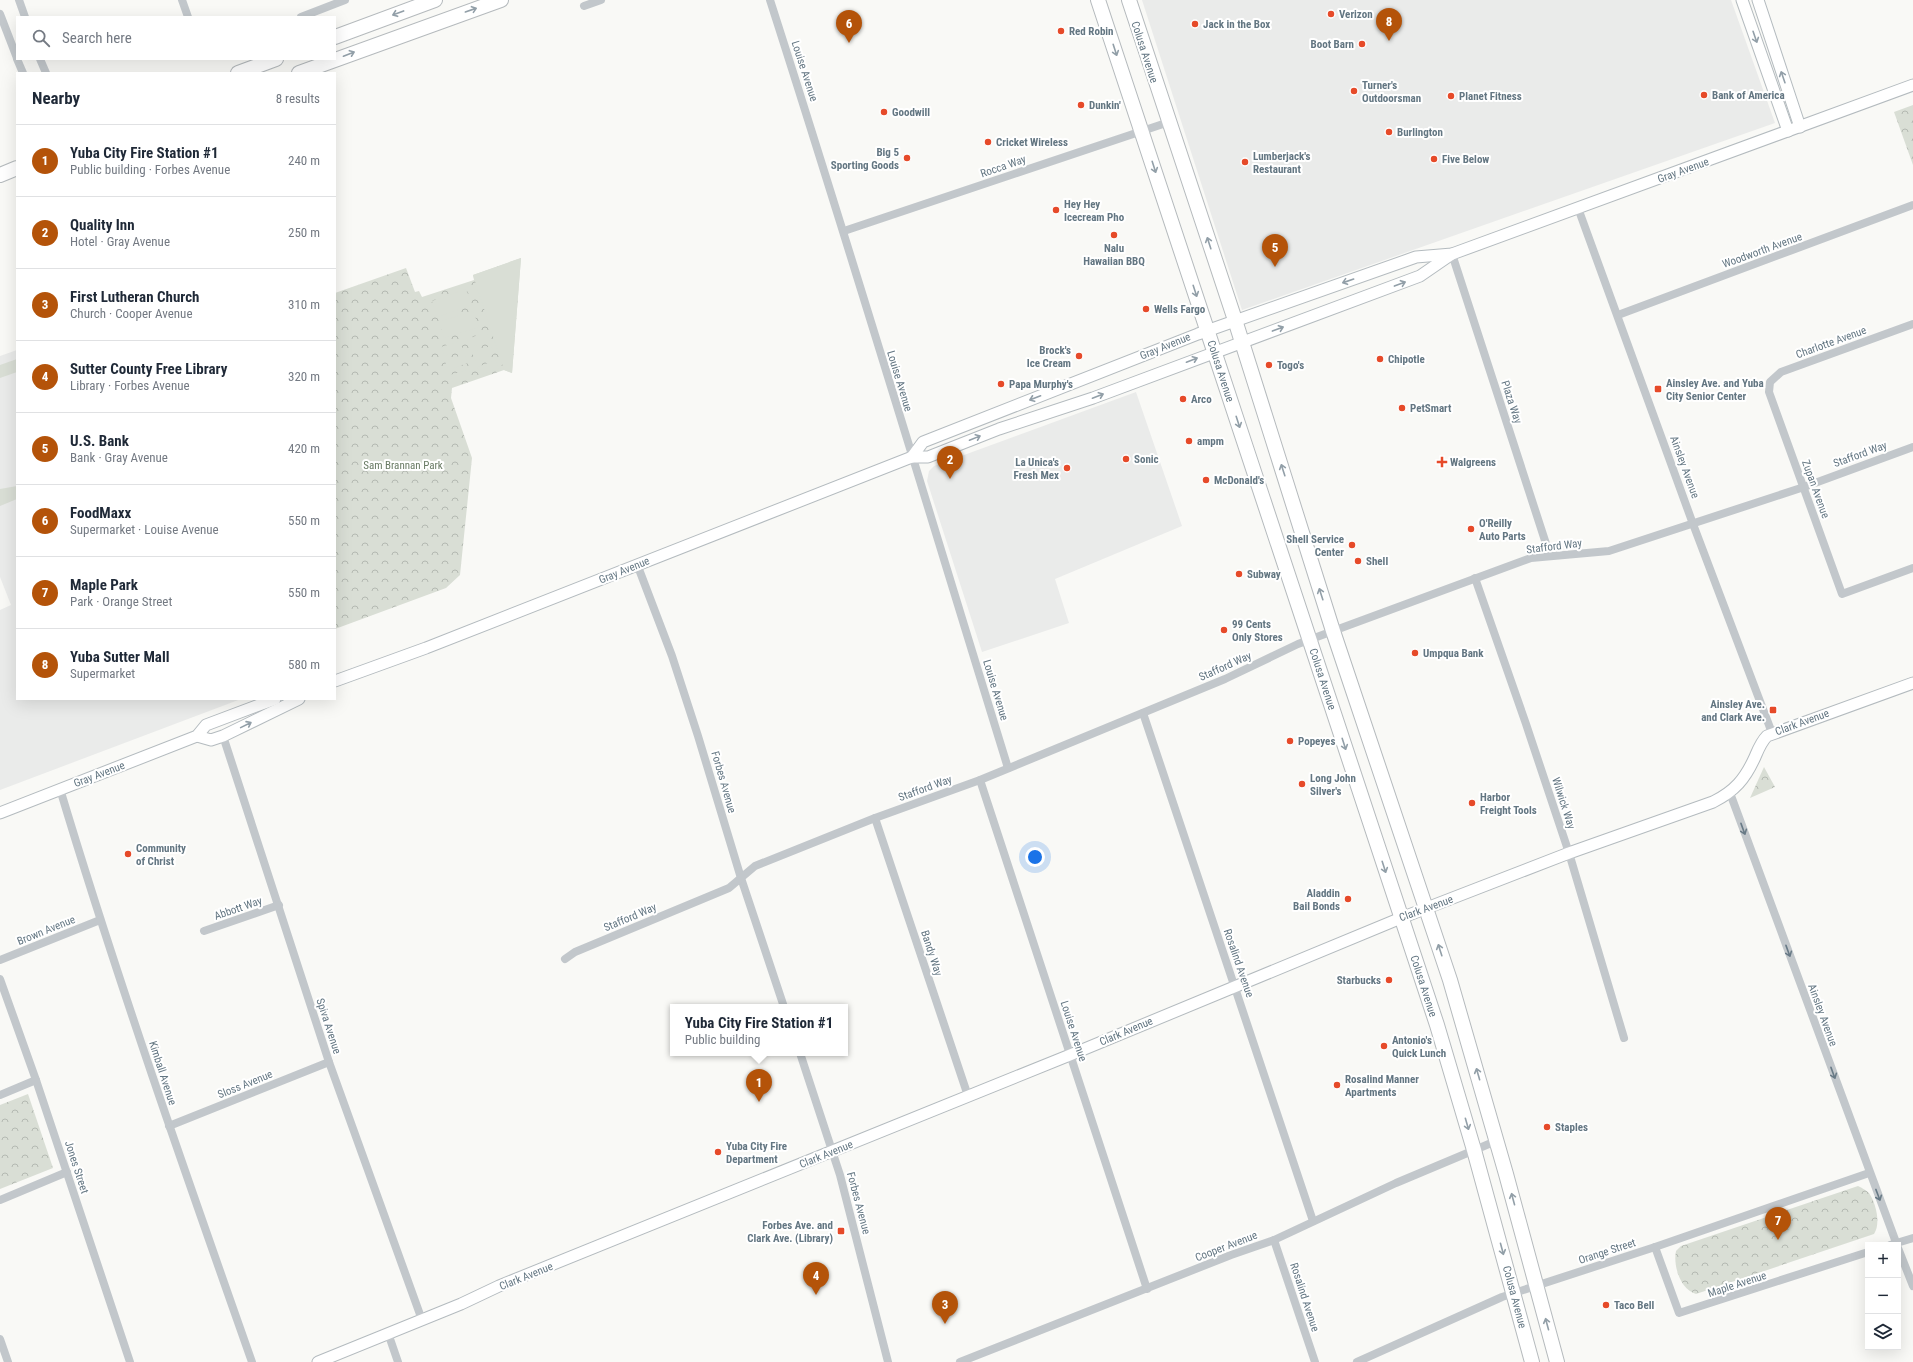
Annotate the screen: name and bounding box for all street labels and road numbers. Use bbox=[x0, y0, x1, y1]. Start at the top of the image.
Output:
street label: Colusa Avenue bbox=[1128, 20, 1161, 85]
street label: Louise Avenue bbox=[789, 39, 820, 103]
street label: Rocca Way bbox=[979, 152, 1028, 180]
street label: Gray Avenue bbox=[1656, 155, 1711, 186]
street label: Woodworth Avenue bbox=[1721, 230, 1804, 271]
street label: Charlotte Avenue bbox=[1794, 324, 1868, 361]
street label: Gray Avenue bbox=[1138, 330, 1192, 363]
street label: Colusa Avenue bbox=[1204, 339, 1237, 404]
street label: Louise Avenue bbox=[884, 349, 915, 413]
street label: Plaza Way bbox=[1498, 379, 1525, 426]
street label: Ainsley Avenue bbox=[1667, 434, 1702, 500]
street label: Stafford Way bbox=[1832, 439, 1889, 470]
street label: Zupan Avenue bbox=[1799, 458, 1832, 520]
street label: Stafford Way bbox=[1526, 537, 1583, 556]
street label: Gray Avenue bbox=[597, 554, 651, 587]
street label: Colusa Avenue bbox=[1306, 647, 1339, 712]
street label: Stafford Way bbox=[1197, 649, 1254, 684]
street label: Louise Avenue bbox=[980, 658, 1011, 722]
street label: Clark Avenue bbox=[1773, 707, 1831, 738]
street label: Forbes Avenue bbox=[708, 750, 739, 815]
street label: Gray Avenue bbox=[72, 759, 127, 790]
street label: Stafford Way bbox=[897, 773, 954, 804]
street label: Wilwick Way bbox=[1549, 776, 1578, 831]
street label: Clark Avenue bbox=[1397, 893, 1455, 924]
street label: Abbott Way bbox=[213, 894, 264, 923]
street label: Stafford Way bbox=[602, 900, 659, 934]
street label: Brown Avenue bbox=[15, 913, 77, 948]
street label: Rosalind Avenue bbox=[1221, 927, 1256, 999]
street label: Bandy Way bbox=[918, 929, 945, 978]
street label: Colusa Avenue bbox=[1407, 954, 1440, 1019]
street label: Ainsley Avenue bbox=[1805, 982, 1840, 1048]
street label: Spiva Avenue bbox=[313, 997, 344, 1056]
street label: Louise Avenue bbox=[1058, 999, 1089, 1063]
street label: Clark Avenue bbox=[1098, 1014, 1155, 1048]
street label: Kimball Avenue bbox=[146, 1039, 179, 1107]
street label: Sloss Avenue bbox=[216, 1068, 275, 1101]
street label: Clark Avenue bbox=[798, 1138, 855, 1171]
street label: Jones Street bbox=[62, 1139, 91, 1195]
street label: Forbes Avenue bbox=[844, 1171, 873, 1236]
street label: Cooper Avenue bbox=[1193, 1229, 1259, 1264]
street label: Orange Street bbox=[1577, 1236, 1637, 1267]
street label: Clark Avenue bbox=[498, 1260, 555, 1293]
street label: Rosalind Avenue bbox=[1287, 1261, 1322, 1333]
street label: Colusa Avenue bbox=[1500, 1264, 1529, 1330]
street label: Maple Avenue bbox=[1706, 1269, 1768, 1300]

